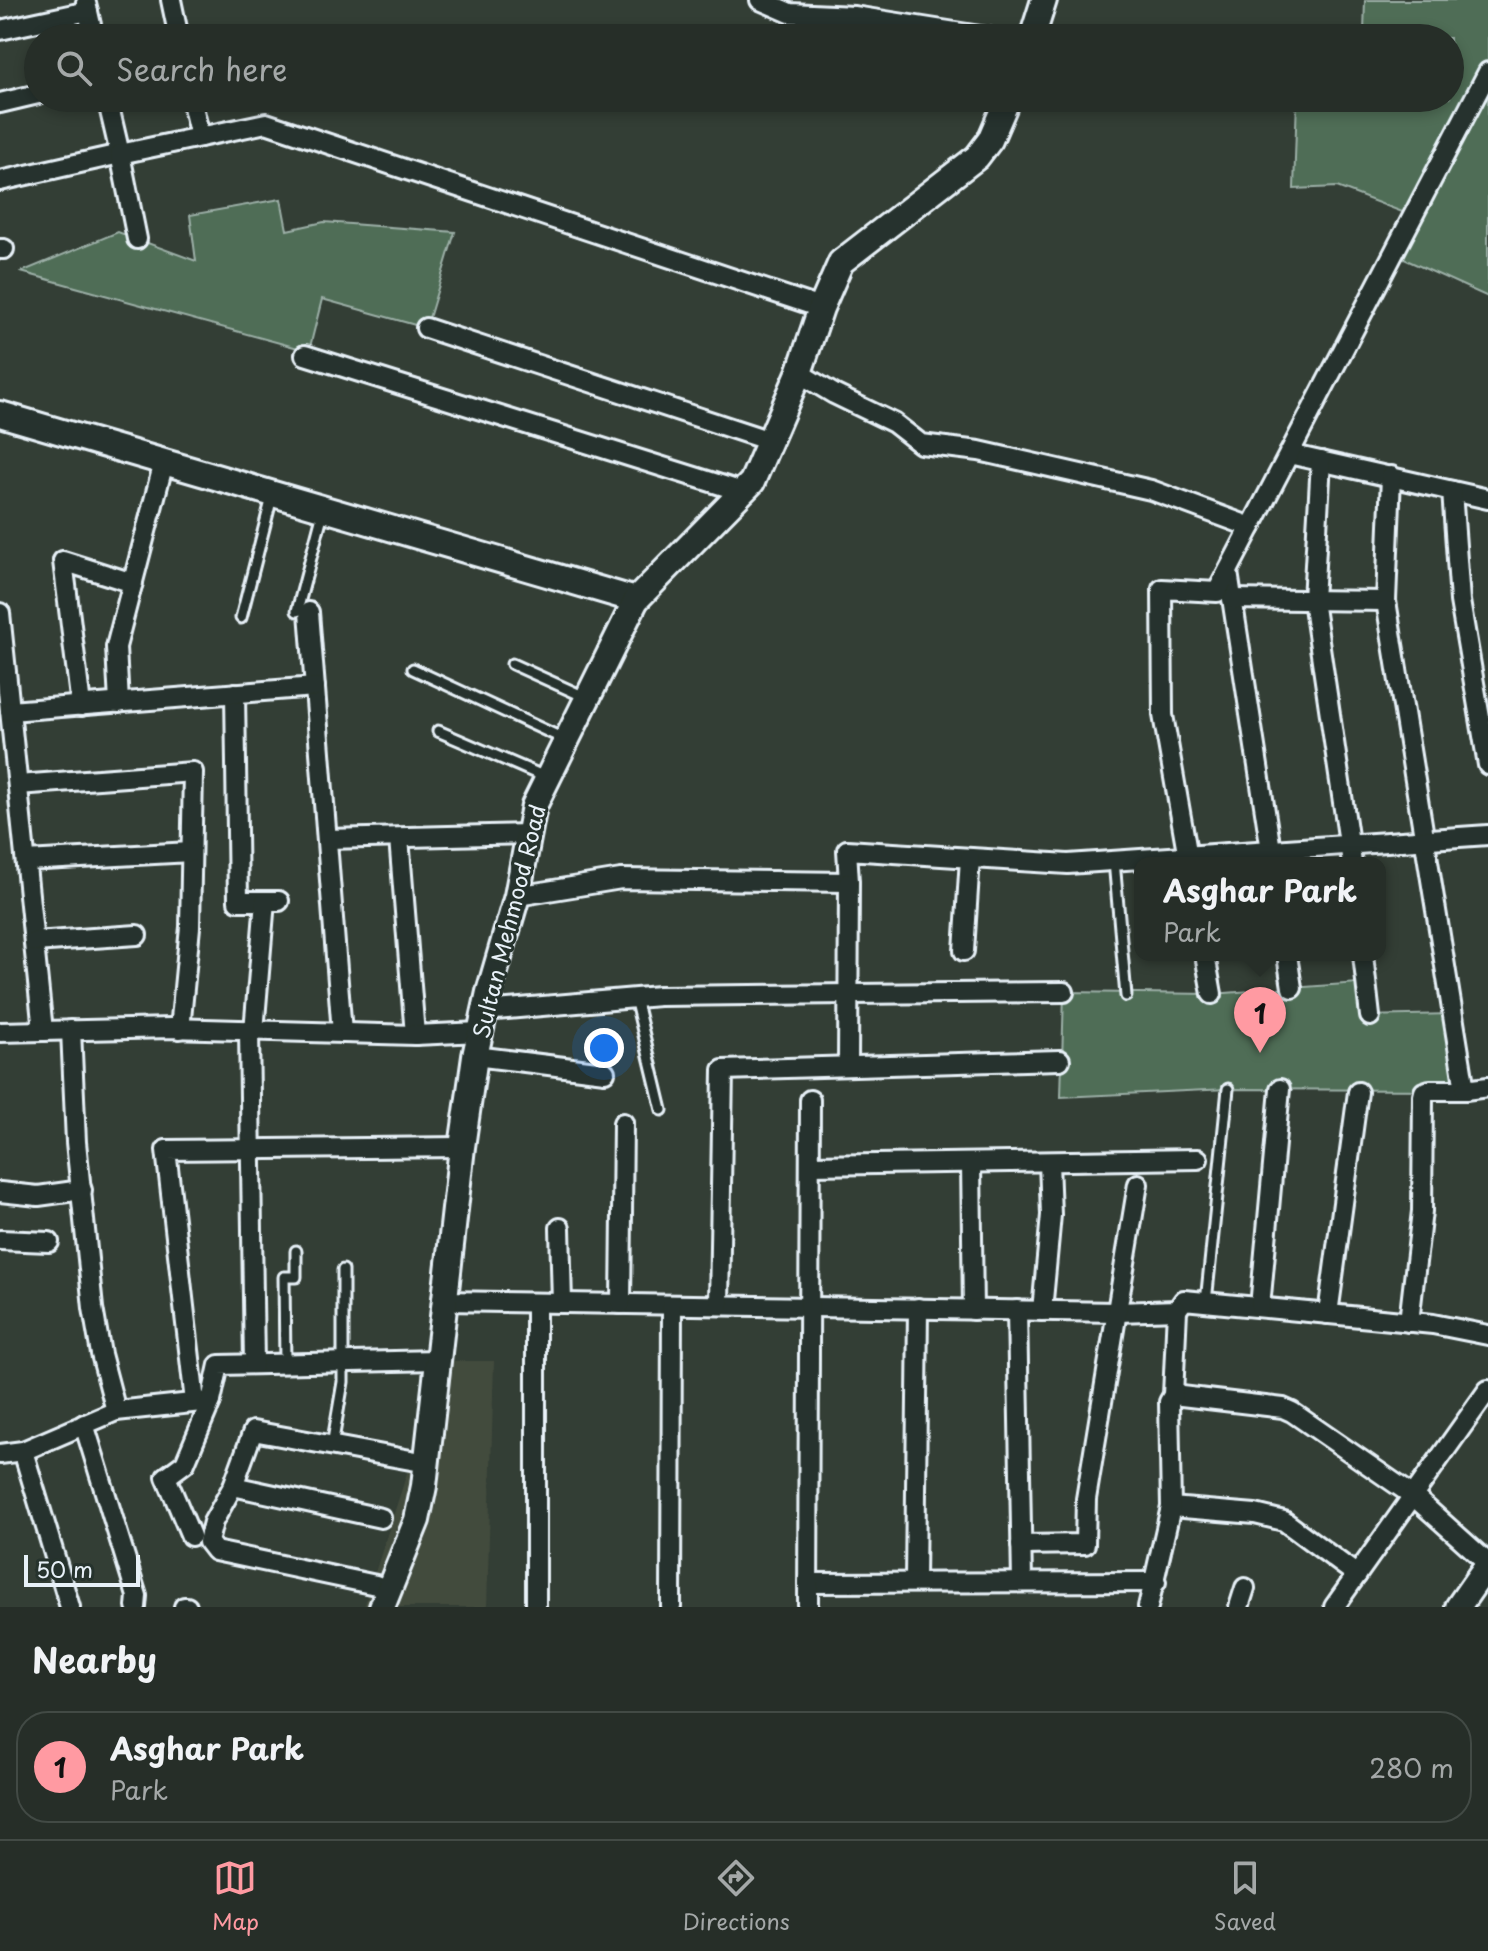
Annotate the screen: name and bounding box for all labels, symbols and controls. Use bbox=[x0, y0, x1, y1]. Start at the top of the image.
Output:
search box bbox=[24, 24, 1464, 112]
icon: search bbox=[52, 46, 96, 90]
text: Search here bbox=[116, 46, 288, 91]
street label: Sultan Mehmood Road bbox=[463, 801, 553, 1041]
popup bbox=[1134, 857, 1386, 961]
text: Asghar Park bbox=[1163, 867, 1357, 912]
text: Park bbox=[1163, 912, 1221, 951]
pin: 1 bbox=[1234, 987, 1286, 1053]
your location bbox=[584, 1028, 624, 1068]
scale bar bbox=[24, 1551, 140, 1587]
text: 50 m bbox=[36, 1552, 93, 1585]
text: Nearby bbox=[32, 1633, 157, 1685]
text: Asghar Park bbox=[110, 1725, 304, 1770]
text: 1 bbox=[54, 1748, 66, 1787]
text: 280 m bbox=[1369, 1748, 1454, 1787]
text: Park bbox=[110, 1770, 168, 1809]
tab: Map bbox=[212, 1856, 259, 1937]
tab: Directions bbox=[683, 1856, 790, 1937]
tab: Saved bbox=[1214, 1856, 1276, 1937]

